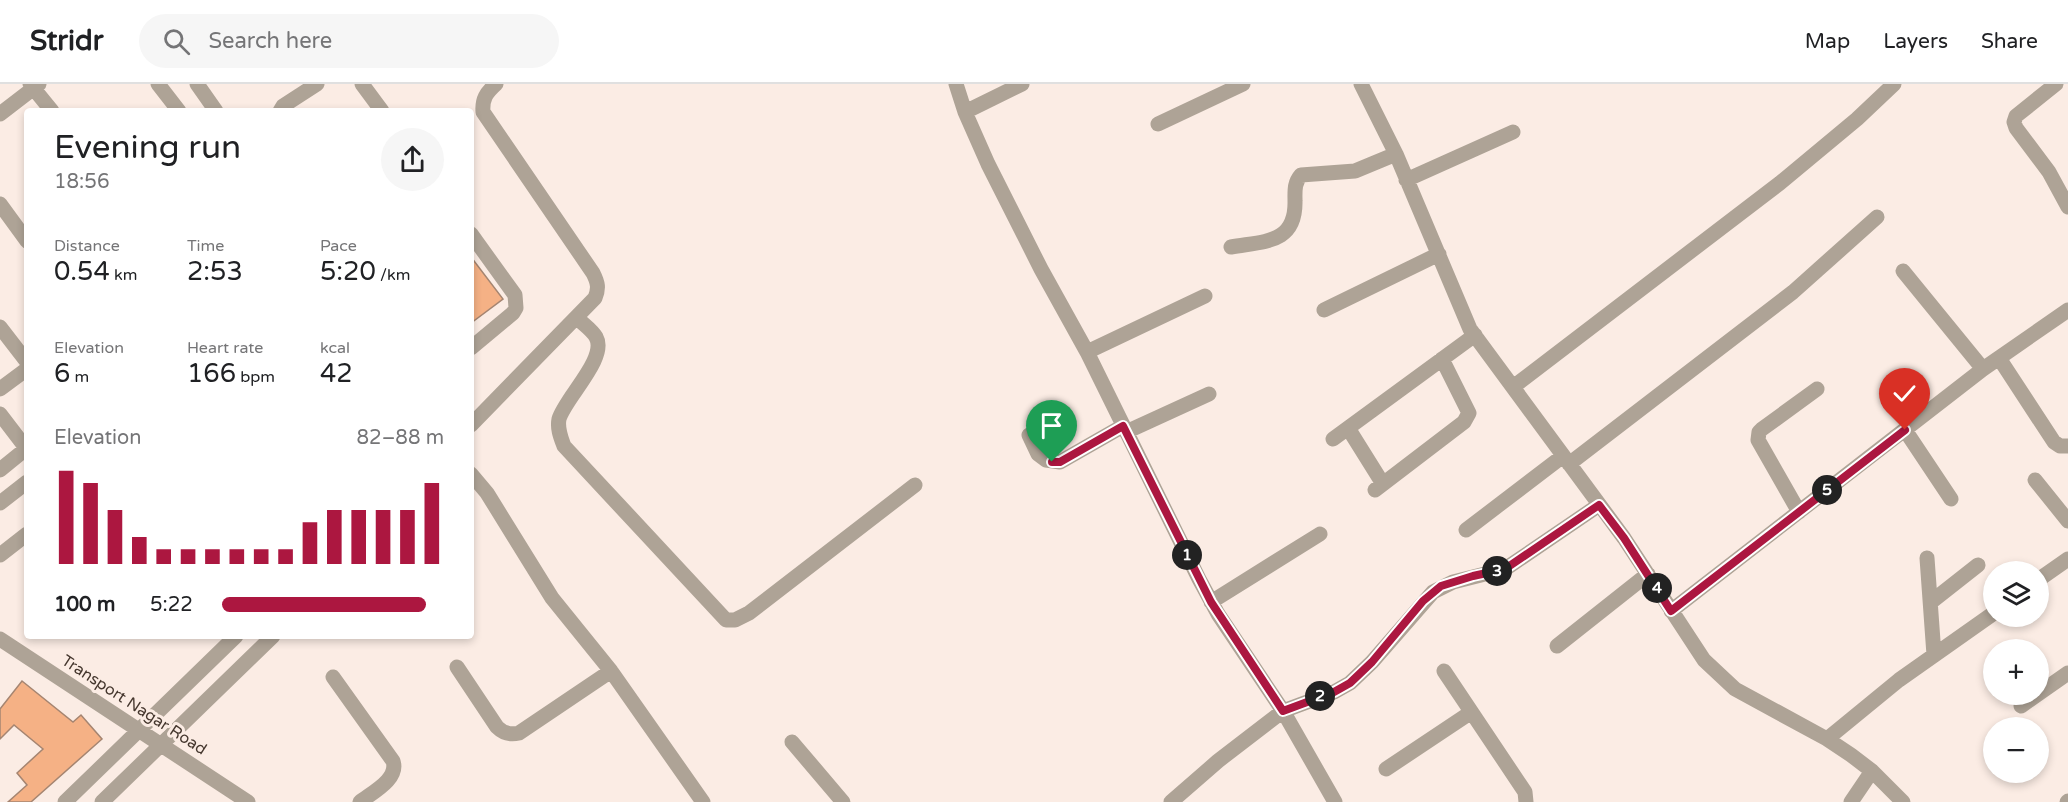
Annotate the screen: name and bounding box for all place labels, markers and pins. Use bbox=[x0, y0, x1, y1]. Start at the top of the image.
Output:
pin bbox=[1879, 368, 1930, 430]
pin bbox=[1026, 400, 1077, 462]
pin: 5 bbox=[1812, 475, 1842, 505]
pin: 1 bbox=[1172, 540, 1202, 570]
pin: 3 bbox=[1482, 556, 1512, 586]
pin: 4 bbox=[1642, 573, 1672, 603]
pin: 2 bbox=[1305, 681, 1335, 711]

